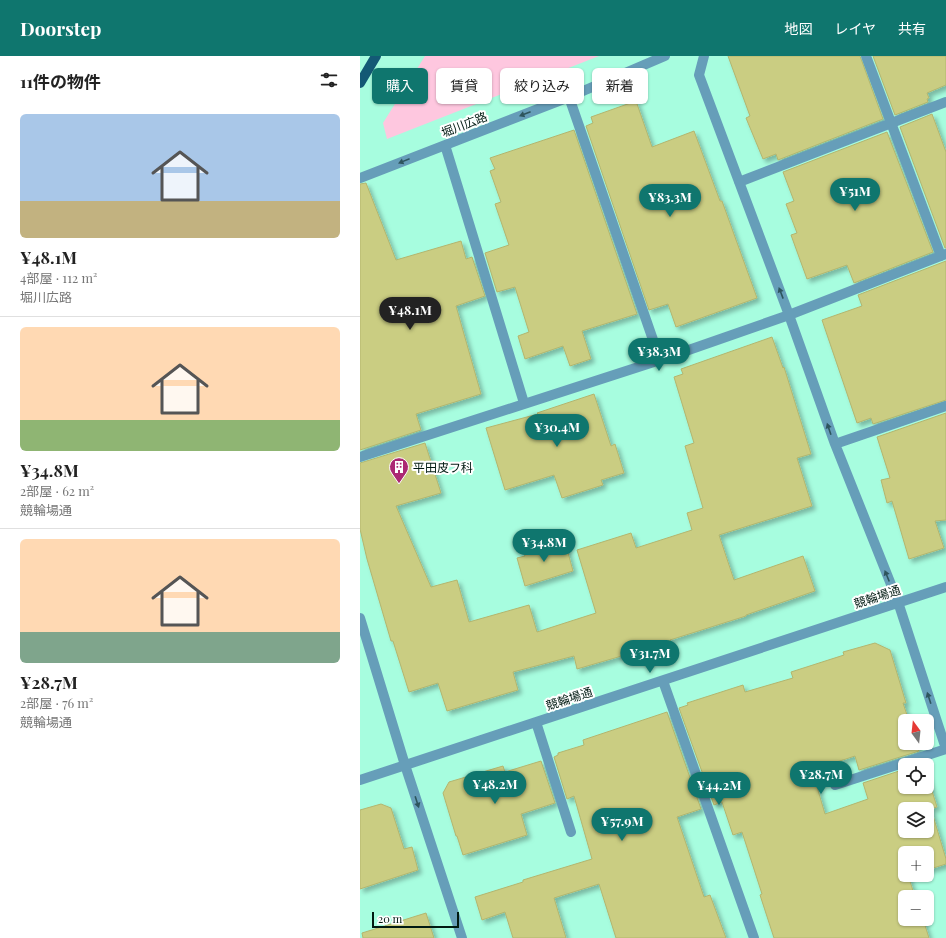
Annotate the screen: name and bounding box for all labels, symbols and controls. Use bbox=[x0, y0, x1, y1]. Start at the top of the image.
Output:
text: Doorstep bbox=[20, 15, 101, 41]
text: 地図 bbox=[784, 19, 812, 38]
text: レイヤ bbox=[834, 19, 876, 38]
text: 共有 bbox=[898, 19, 926, 38]
chip: 購入 bbox=[372, 68, 428, 104]
chip: 賃貸 bbox=[436, 68, 492, 104]
chip: 絞り込み bbox=[500, 68, 584, 104]
chip: 新着 bbox=[592, 68, 648, 104]
icon: filters bbox=[318, 69, 340, 91]
text: 11件の物件 bbox=[20, 70, 101, 92]
street label: 堀川広路 bbox=[439, 108, 489, 140]
one-way arrow bbox=[519, 111, 531, 117]
icon: home bbox=[144, 140, 216, 212]
one-way arrow bbox=[398, 158, 410, 164]
pin: ¥51M bbox=[831, 178, 879, 212]
text: ¥51M bbox=[839, 182, 871, 199]
pin: ¥83.3M bbox=[637, 184, 703, 218]
text: ¥83.3M bbox=[648, 188, 692, 205]
text: ¥48.1M bbox=[20, 246, 77, 268]
text: 4部屋 · 112 m² bbox=[20, 269, 97, 286]
one-way arrow bbox=[778, 286, 784, 298]
text: 堀川広路 bbox=[20, 288, 72, 305]
pin: ¥48.1M bbox=[377, 297, 443, 331]
text: ¥48.1M bbox=[388, 301, 432, 318]
pin: ¥38.3M bbox=[626, 338, 692, 372]
text: ¥38.3M bbox=[637, 342, 681, 359]
icon: home bbox=[144, 353, 216, 425]
pin: ¥30.4M bbox=[524, 414, 590, 448]
text: ¥30.4M bbox=[534, 418, 580, 435]
one-way arrow bbox=[826, 422, 832, 434]
building icon: 平田皮フ科 bbox=[388, 456, 410, 484]
text: ¥34.8M bbox=[20, 459, 79, 481]
place label: 平田皮フ科 bbox=[413, 459, 473, 475]
text: 2部屋 · 62 m² bbox=[20, 482, 94, 499]
text: 競輪場通 bbox=[20, 501, 72, 518]
pin: ¥34.8M bbox=[511, 529, 577, 563]
text: ¥34.8M bbox=[522, 533, 566, 550]
icon: home bbox=[144, 565, 216, 637]
one-way arrow bbox=[884, 569, 890, 581]
street label: 競輪場通 bbox=[852, 581, 902, 611]
pin: ¥31.7M bbox=[617, 640, 683, 674]
text: ¥31.7M bbox=[629, 644, 671, 661]
text: ¥28.7M bbox=[20, 671, 78, 693]
street label: 競輪場通 bbox=[544, 683, 594, 713]
one-way arrow bbox=[926, 692, 932, 704]
text: 2部屋 · 76 m² bbox=[20, 694, 93, 711]
text: 競輪場通 bbox=[20, 713, 72, 730]
north arrow bbox=[898, 714, 934, 750]
map controls bbox=[898, 714, 934, 926]
button: locate bbox=[898, 758, 934, 794]
pin: ¥28.7M bbox=[788, 761, 854, 795]
text: ¥28.7M bbox=[799, 765, 843, 782]
pin: ¥48.2M bbox=[462, 771, 528, 805]
pin: ¥44.2M bbox=[686, 772, 752, 806]
text: ¥48.2M bbox=[472, 775, 518, 792]
text: ¥44.2M bbox=[697, 776, 741, 793]
one-way arrow bbox=[415, 797, 421, 809]
button: layers bbox=[898, 802, 934, 838]
pin: ¥57.9M bbox=[589, 808, 655, 842]
text: ¥57.9M bbox=[601, 812, 643, 829]
button: + bbox=[898, 846, 934, 882]
button: − bbox=[898, 890, 934, 926]
scale bar bbox=[372, 910, 459, 929]
text: 20 m bbox=[378, 911, 402, 926]

